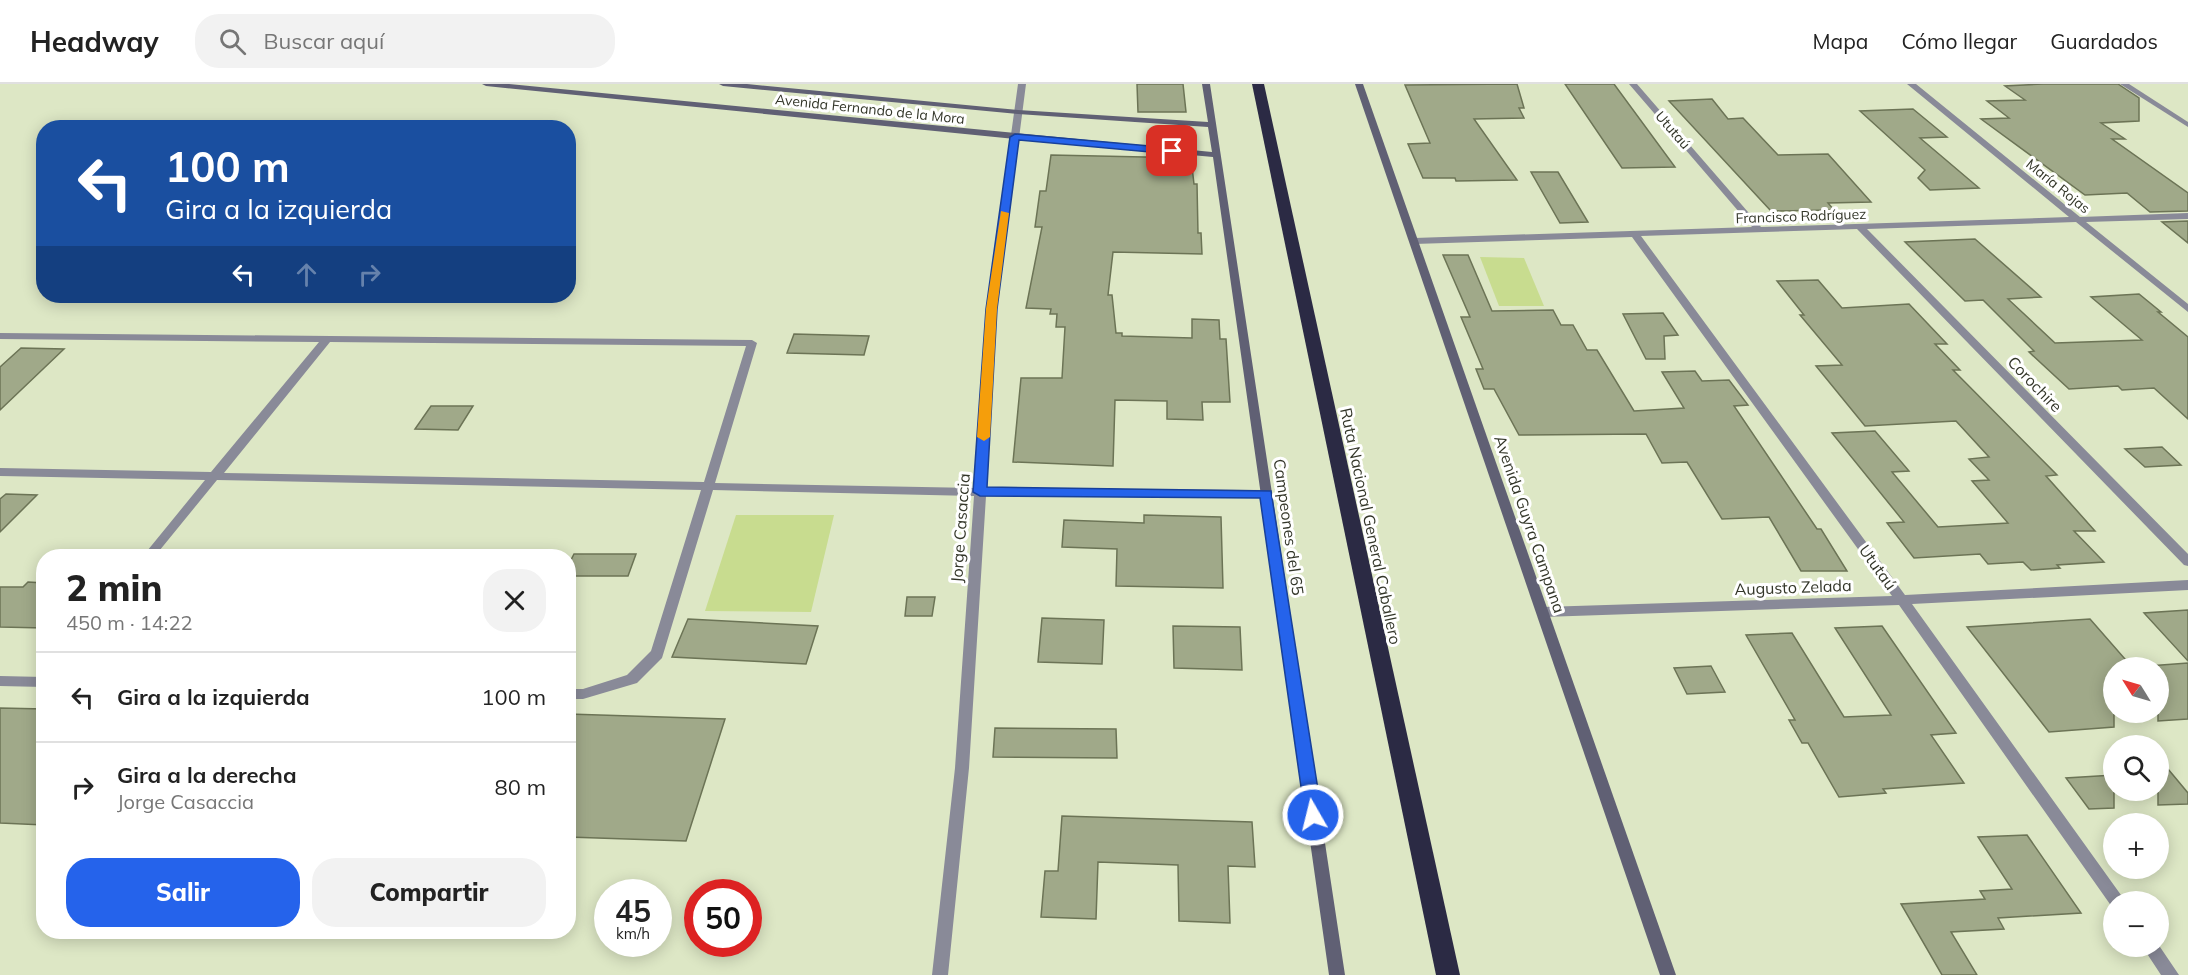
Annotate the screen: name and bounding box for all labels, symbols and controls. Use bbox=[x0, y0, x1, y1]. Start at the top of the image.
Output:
search box bbox=[195, 14, 615, 68]
text: Headway bbox=[30, 24, 159, 59]
icon: search bbox=[216, 25, 249, 58]
text: Buscar aquí bbox=[264, 27, 384, 55]
text: Mapa bbox=[1813, 28, 1868, 54]
text: Cómo llegar bbox=[1901, 28, 2017, 54]
text: Guardados bbox=[2050, 28, 2158, 54]
street label: Avenida Fernando de la Mora bbox=[774, 90, 966, 128]
street label: Ututaú bbox=[1652, 107, 1694, 153]
pin bbox=[1146, 125, 1197, 176]
icon: arrive bbox=[1155, 134, 1188, 167]
text: 100 m bbox=[165, 140, 290, 193]
icon: left bbox=[66, 144, 144, 222]
street label: María Rojas bbox=[2022, 155, 2094, 217]
text: Gira a la izquierda bbox=[165, 192, 392, 226]
street label: Francisco Rodríguez bbox=[1735, 205, 1867, 227]
icon: left bbox=[227, 258, 260, 291]
icon: ahead bbox=[290, 258, 323, 291]
icon: right bbox=[353, 258, 386, 291]
street label: Corochire bbox=[2004, 352, 2066, 416]
street label: Ruta Nacional General Caballero bbox=[1336, 406, 1406, 646]
street label: Avenida Guyra Campana bbox=[1490, 433, 1570, 615]
street label: Campeones del 65 bbox=[1270, 458, 1308, 596]
street label: Jorge Casaccia bbox=[946, 473, 974, 583]
street label: Ututaú bbox=[1855, 541, 1901, 593]
text: 2 min bbox=[66, 565, 162, 610]
button: close bbox=[483, 569, 546, 632]
street label: Augusto Zelada bbox=[1734, 575, 1852, 599]
text: 450 m · 14:22 bbox=[66, 610, 192, 635]
north arrow bbox=[2103, 657, 2169, 723]
map controls bbox=[2103, 657, 2169, 957]
icon: left bbox=[66, 681, 99, 714]
text: Gira a la izquierda bbox=[117, 683, 310, 711]
text: 100 m bbox=[481, 683, 546, 711]
button: search bbox=[2103, 735, 2169, 801]
text: Gira a la derecha bbox=[117, 761, 297, 789]
icon: right bbox=[66, 771, 99, 804]
text: 80 m bbox=[495, 773, 546, 801]
position arrow bbox=[1281, 783, 1345, 847]
text: Jorge Casaccia bbox=[117, 789, 254, 814]
button: + bbox=[2103, 813, 2169, 879]
button: Salir bbox=[66, 858, 300, 927]
button: Compartir bbox=[312, 858, 546, 927]
speed limit sign: 50 bbox=[684, 879, 762, 957]
button: − bbox=[2103, 891, 2169, 957]
text: 45 bbox=[615, 892, 651, 930]
text: km/h bbox=[616, 924, 650, 943]

